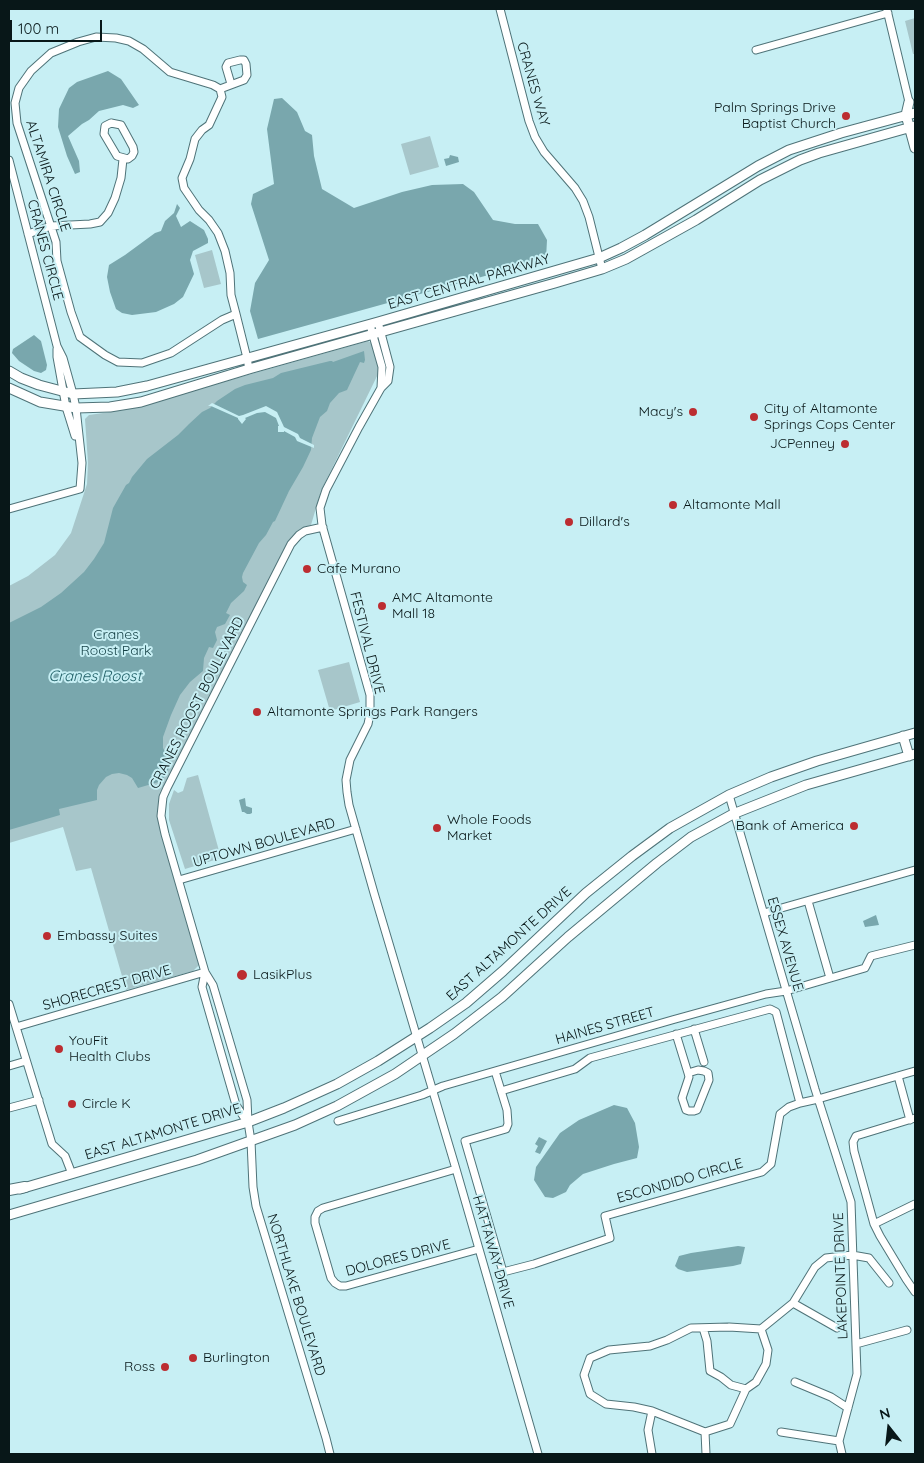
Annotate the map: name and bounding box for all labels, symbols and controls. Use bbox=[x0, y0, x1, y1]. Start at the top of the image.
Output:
scale bar bbox=[12, 10, 105, 42]
text: 100 m bbox=[18, 19, 59, 38]
street label: CRANES WAY bbox=[513, 40, 553, 128]
place label: Palm Springs Drive Baptist Church bbox=[714, 100, 836, 132]
marker: Palm Springs Drive Baptist Church bbox=[840, 110, 852, 122]
street label: ALTAMIRA CIRCLE bbox=[22, 118, 74, 234]
street label: CRANES CIRCLE bbox=[23, 198, 67, 302]
street label: EAST CENTRAL PARKWAY bbox=[386, 251, 552, 313]
place label: City of Altamonte Springs Cops Center bbox=[764, 401, 895, 434]
place label: Macy's bbox=[638, 404, 683, 420]
marker: Macy's bbox=[687, 406, 699, 418]
marker: City of Altamonte Springs Cops Center bbox=[748, 411, 760, 423]
place label: JCPenney bbox=[770, 436, 835, 452]
marker: JCPenney bbox=[839, 438, 851, 450]
place label: Altamonte Mall bbox=[683, 497, 781, 513]
marker: Altamonte Mall bbox=[667, 499, 679, 511]
place label: Dillard's bbox=[579, 514, 630, 530]
marker: Dillard's bbox=[563, 516, 575, 528]
place label: Cafe Murano bbox=[317, 561, 401, 577]
marker: Cafe Murano bbox=[301, 563, 313, 575]
street label: FESTIVAL DRIVE bbox=[346, 590, 388, 696]
place label: AMC Altamonte Mall 18 bbox=[392, 590, 493, 622]
marker: AMC Altamonte Mall 18 bbox=[376, 600, 388, 612]
street label: CRANES ROOST BOULEVARD bbox=[146, 614, 248, 792]
park label: Cranes Roost Park bbox=[81, 627, 151, 660]
water label: Cranes Roost bbox=[49, 667, 141, 685]
place label: Altamonte Springs Park Rangers bbox=[267, 704, 478, 720]
marker: Altamonte Springs Park Rangers bbox=[251, 706, 263, 718]
place label: Whole Foods Market bbox=[447, 812, 531, 844]
street label: UPTOWN BOULEVARD bbox=[191, 815, 337, 871]
place label: Bank of America bbox=[736, 818, 844, 834]
marker: Bank of America bbox=[848, 820, 860, 832]
marker: Whole Foods Market bbox=[431, 822, 443, 834]
street label: EAST ALTAMONTE DRIVE bbox=[443, 883, 575, 1005]
street label: ESSEX AVENUE bbox=[764, 895, 806, 993]
place label: Embassy Suites bbox=[57, 928, 158, 944]
marker: Embassy Suites bbox=[41, 930, 53, 942]
street label: SHORECREST DRIVE bbox=[41, 962, 173, 1014]
place label: LasikPlus bbox=[253, 967, 312, 983]
marker: LasikPlus bbox=[235, 968, 249, 982]
street label: HAINES STREET bbox=[553, 1004, 657, 1048]
place label: YouFit Health Clubs bbox=[69, 1033, 151, 1066]
marker: YouFit Health Clubs bbox=[53, 1043, 65, 1055]
place label: Circle K bbox=[82, 1096, 131, 1112]
marker: Circle K bbox=[66, 1098, 78, 1110]
street label: EAST ALTAMONTE DRIVE bbox=[83, 1100, 243, 1164]
street label: ESCONDIDO CIRCLE bbox=[615, 1155, 745, 1207]
street label: HATTAWAY DRIVE bbox=[469, 1193, 517, 1311]
street label: NORTHLAKE BOULEVARD bbox=[263, 1212, 329, 1378]
street label: LAKEPOINTE DRIVE bbox=[830, 1212, 852, 1340]
street label: DOLORES DRIVE bbox=[344, 1236, 452, 1280]
place label: Burlington bbox=[203, 1350, 270, 1366]
marker: Burlington bbox=[187, 1352, 199, 1364]
place label: Ross bbox=[124, 1359, 155, 1375]
marker: Ross bbox=[159, 1361, 171, 1373]
north arrow bbox=[864, 1403, 914, 1453]
text: N bbox=[877, 1404, 892, 1424]

